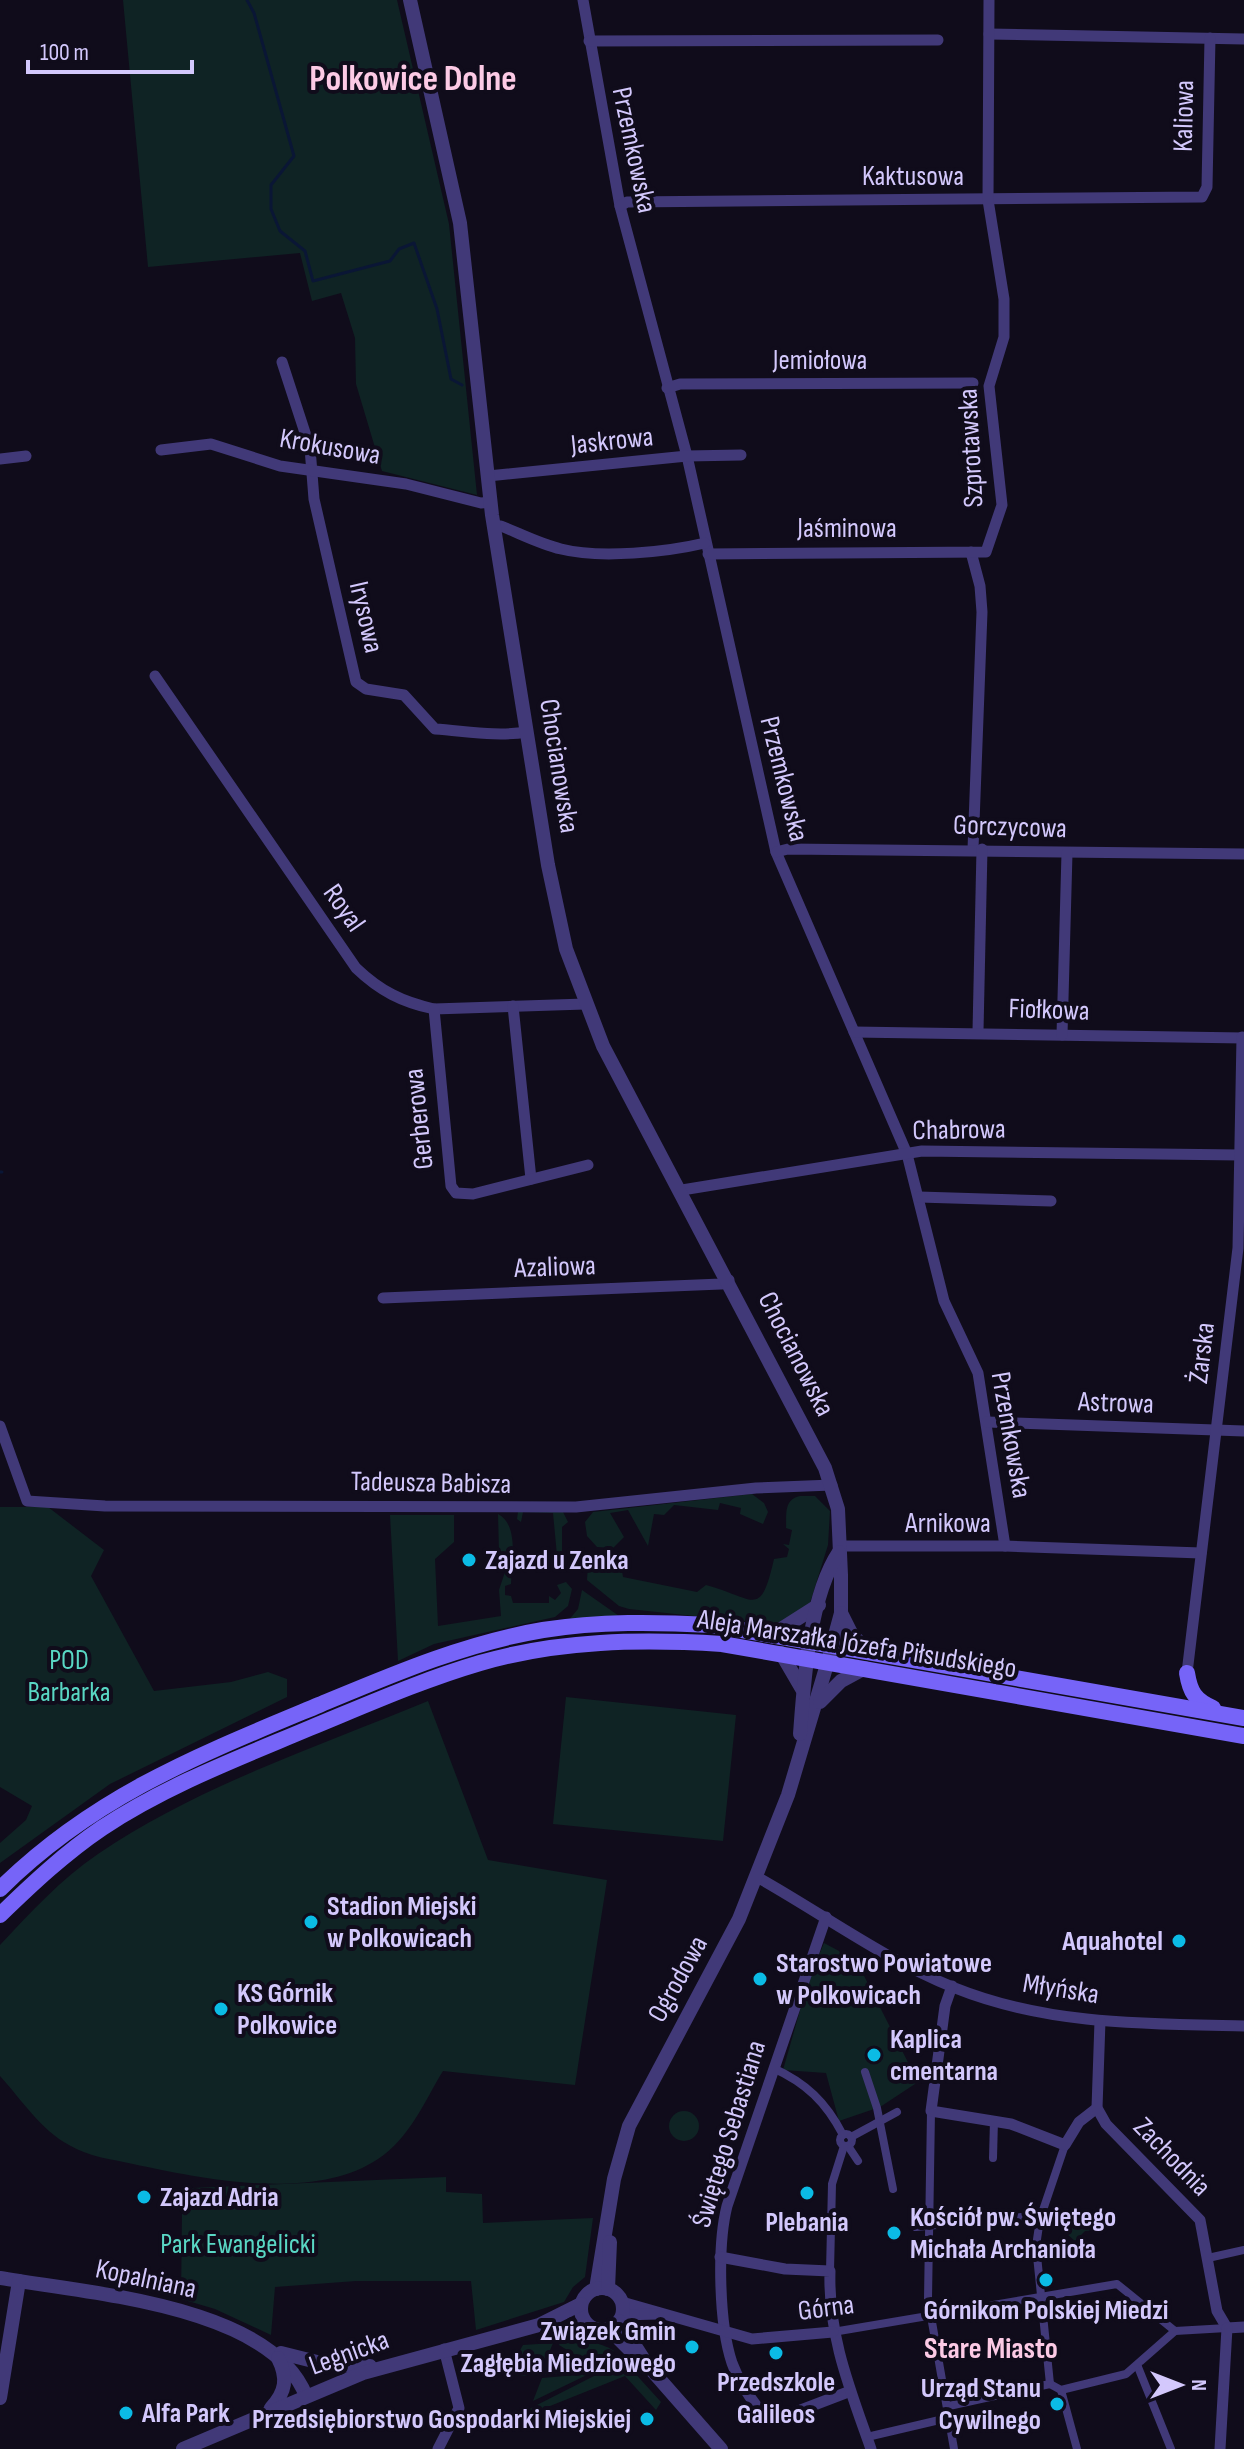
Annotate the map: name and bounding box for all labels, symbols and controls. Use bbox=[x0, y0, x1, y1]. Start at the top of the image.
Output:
scale bar bbox=[28, 24, 192, 74]
text: 100 m bbox=[40, 38, 89, 67]
district label: Polkowice Dolne bbox=[309, 58, 517, 101]
street label: Kaliowa bbox=[1167, 80, 1201, 152]
street label: Przemkowska bbox=[605, 84, 663, 216]
street label: Kaktusowa bbox=[862, 160, 964, 193]
street label: Jemiołowa bbox=[772, 344, 867, 377]
street label: Szprotawska bbox=[951, 388, 991, 508]
street label: Jaskrowa bbox=[568, 420, 655, 462]
street label: Krokusowa bbox=[277, 422, 383, 472]
street label: Jaśminowa bbox=[796, 512, 897, 545]
street label: Irysowa bbox=[342, 578, 390, 656]
street label: Chocianowska bbox=[532, 697, 586, 835]
street label: Przemkowska bbox=[753, 713, 815, 845]
street label: Gorczycowa bbox=[953, 809, 1067, 845]
street label: Royal bbox=[316, 878, 372, 938]
street label: Fiołkowa bbox=[1008, 992, 1090, 1028]
street label: Gerberowa bbox=[397, 1067, 441, 1171]
street label: Chabrowa bbox=[912, 1113, 1006, 1147]
street label: Azaliowa bbox=[513, 1249, 596, 1285]
street label: Chocianowska bbox=[751, 1286, 841, 1422]
street label: Żarska bbox=[1182, 1321, 1222, 1385]
street label: Przemkowska bbox=[984, 1369, 1038, 1501]
street label: Astrowa bbox=[1077, 1385, 1154, 1421]
street label: Tadeusza Babisza bbox=[350, 1465, 512, 1501]
street label: Arnikowa bbox=[904, 1507, 991, 1540]
place label: Zajazd u Zenka bbox=[485, 1544, 629, 1577]
marker: Zajazd u Zenka bbox=[460, 1551, 478, 1569]
street label: Aleja Marszałka Józefa Piłsudskiego bbox=[694, 1602, 1019, 1686]
park label: POD Barbarka bbox=[27, 1644, 111, 1709]
place label: Stadion Miejski w Polkowicach bbox=[327, 1890, 476, 1955]
marker: Stadion Miejski w Polkowicach bbox=[302, 1913, 320, 1931]
place label: Aquahotel bbox=[1061, 1925, 1163, 1958]
street label: Ogrodowa bbox=[641, 1930, 715, 2028]
marker: Aquahotel bbox=[1170, 1932, 1188, 1950]
place label: Starostwo Powiatowe w Polkowicach bbox=[776, 1947, 992, 2012]
street label: Młyńska bbox=[1021, 1967, 1101, 2011]
marker: Starostwo Powiatowe w Polkowicach bbox=[751, 1970, 769, 1988]
place label: KS Górnik Polkowice bbox=[237, 1977, 337, 2042]
marker: KS Górnik Polkowice bbox=[212, 2000, 230, 2018]
place label: Kaplica cmentarna bbox=[890, 2023, 998, 2088]
street label: Świętego Sebastiana bbox=[685, 2037, 773, 2231]
marker: Kaplica cmentarna bbox=[865, 2046, 883, 2064]
street label: Zachodnia bbox=[1127, 2111, 1217, 2203]
place label: Zajazd Adria bbox=[160, 2181, 279, 2214]
marker: Plebania bbox=[798, 2184, 816, 2202]
marker: Zajazd Adria bbox=[135, 2188, 153, 2206]
place label: Kościół pw. Świętego Michała Archanioła bbox=[910, 2201, 1116, 2266]
place label: Plebania bbox=[765, 2206, 849, 2239]
marker: Kościół pw. Świętego Michała Archanioła bbox=[885, 2224, 903, 2242]
park label: Park Ewangelicki bbox=[160, 2228, 316, 2261]
street label: Kopalniana bbox=[93, 2252, 199, 2306]
marker: Górnikom Polskiej Miedzi bbox=[1037, 2271, 1055, 2289]
street label: Górna bbox=[796, 2288, 856, 2328]
place label: Górnikom Polskiej Miedzi bbox=[924, 2294, 1168, 2327]
place label: Związek Gmin Zagłębia Miedziowego bbox=[461, 2315, 676, 2380]
street label: Legnicka bbox=[305, 2323, 393, 2383]
district label: Stare Miasto bbox=[924, 2331, 1058, 2367]
marker: Związek Gmin Zagłębia Miedziowego bbox=[683, 2338, 701, 2356]
marker: Przedszkole Galileos bbox=[767, 2344, 785, 2362]
north arrow bbox=[1140, 2345, 1220, 2425]
place label: Przedszkole Galileos bbox=[717, 2366, 835, 2431]
place label: Urząd Stanu Cywilnego bbox=[921, 2372, 1041, 2437]
text: N bbox=[1185, 2379, 1212, 2391]
marker: Urząd Stanu Cywilnego bbox=[1048, 2395, 1066, 2413]
place label: Alfa Park bbox=[141, 2397, 230, 2430]
place label: Przedsiębiorstwo Gospodarki Miejskiej bbox=[252, 2403, 631, 2436]
marker: Alfa Park bbox=[117, 2404, 135, 2422]
marker: Przedsiębiorstwo Gospodarki Miejskiej bbox=[638, 2410, 656, 2428]

